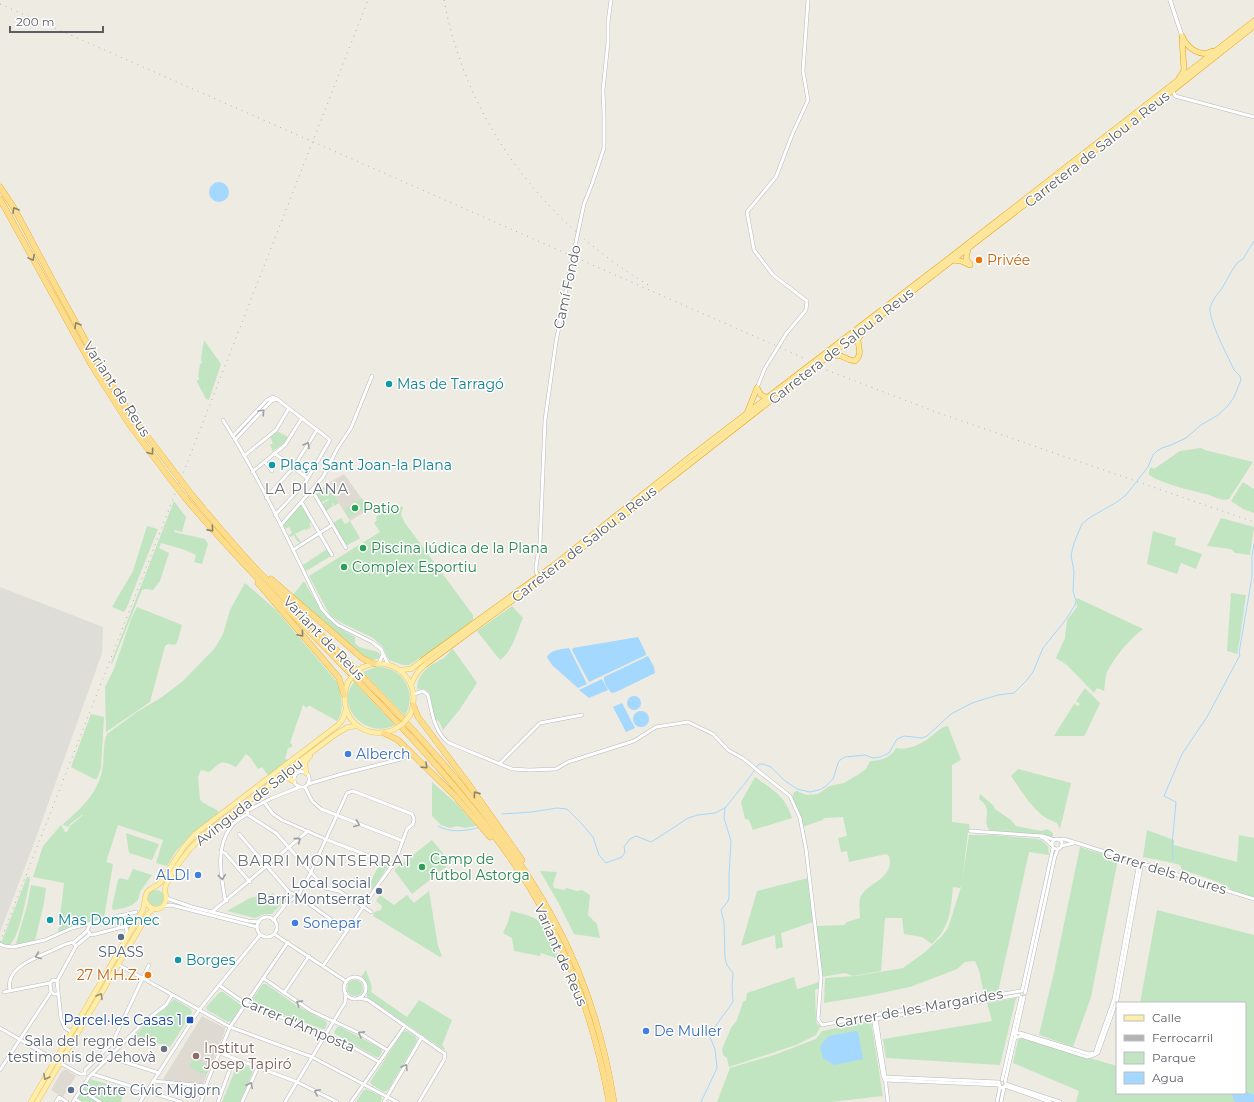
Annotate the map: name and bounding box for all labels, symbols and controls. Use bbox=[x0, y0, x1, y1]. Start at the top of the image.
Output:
scale bar bbox=[10, 8, 103, 34]
text: 200 m bbox=[16, 14, 55, 29]
street label: Carretera de Salou a Reus bbox=[1021, 87, 1173, 211]
one-way arrow bbox=[13, 207, 20, 215]
street label: Camí Fondo bbox=[549, 243, 585, 331]
place label: Privée bbox=[987, 251, 1030, 269]
one-way arrow bbox=[28, 254, 35, 261]
marker: Privée bbox=[974, 255, 984, 265]
street label: Carretera de Salou a Reus bbox=[765, 284, 917, 408]
one-way arrow bbox=[74, 322, 81, 329]
street label: Variant de Reus bbox=[79, 338, 155, 440]
place label: Mas de Tarragó bbox=[397, 375, 504, 393]
marker: Mas de Tarragó bbox=[384, 379, 394, 389]
one-way arrow bbox=[257, 409, 264, 416]
one-way arrow bbox=[302, 442, 310, 449]
one-way arrow bbox=[146, 448, 153, 455]
place label: Plaça Sant Joan-la Plana bbox=[280, 456, 452, 474]
marker: Plaça Sant Joan-la Plana bbox=[267, 460, 277, 470]
district label: LA PLANA bbox=[265, 479, 349, 498]
street label: Carretera de Salou a Reus bbox=[508, 482, 660, 606]
place label: Patio bbox=[363, 499, 400, 517]
marker: Patio bbox=[350, 503, 360, 513]
one-way arrow bbox=[207, 524, 214, 531]
place label: Piscina lúdica de la Plana bbox=[371, 539, 548, 557]
marker: Piscina lúdica de la Plana bbox=[358, 543, 368, 553]
place label: Complex Esportiu bbox=[352, 558, 477, 576]
marker: Complex Esportiu bbox=[339, 562, 349, 572]
street label: Variant de Reus bbox=[279, 592, 369, 684]
one-way arrow bbox=[297, 629, 304, 637]
place label: Alberch bbox=[356, 745, 410, 763]
marker: Alberch bbox=[343, 749, 353, 759]
street label: Avinguda de Salou bbox=[192, 754, 306, 850]
one-way arrow bbox=[420, 761, 428, 769]
one-way arrow bbox=[473, 791, 481, 798]
one-way arrow bbox=[354, 819, 361, 827]
one-way arrow bbox=[294, 837, 301, 844]
street label: Carrer dels Roures bbox=[1101, 844, 1229, 898]
place label: Camp de futbol Astorga bbox=[430, 850, 530, 884]
district label: BARRI MONTSERRAT bbox=[237, 851, 413, 870]
marker: Camp de futbol Astorga bbox=[417, 862, 427, 872]
place label: ALDI bbox=[156, 866, 190, 884]
marker: ALDI bbox=[193, 870, 203, 880]
one-way arrow bbox=[217, 874, 226, 880]
place label: Local social Barri Montserrat bbox=[257, 874, 371, 908]
marker: Local social Barri Montserrat bbox=[374, 886, 384, 896]
street label: Variant de Reus bbox=[530, 901, 592, 1009]
place label: Mas Domènec bbox=[58, 911, 160, 929]
place label: Sonepar bbox=[303, 914, 362, 932]
marker: Mas Domènec bbox=[45, 915, 55, 925]
marker: Sonepar bbox=[290, 918, 300, 928]
marker: SPASS bbox=[116, 932, 126, 942]
place label: SPASS bbox=[98, 943, 144, 961]
place label: Borges bbox=[186, 951, 236, 969]
one-way arrow bbox=[35, 952, 42, 960]
marker: Borges bbox=[173, 955, 183, 965]
place label: 27 M.H.Z. bbox=[77, 966, 140, 984]
marker: 27 M.H.Z. bbox=[143, 970, 153, 980]
street label: Carrer de les Margarides bbox=[834, 984, 1004, 1032]
street label: Carrer d'Amposta bbox=[238, 992, 358, 1056]
one-way arrow bbox=[95, 993, 102, 1000]
one-way arrow bbox=[296, 1001, 303, 1008]
legend bbox=[1116, 1002, 1246, 1094]
text: Calle bbox=[1152, 1010, 1181, 1025]
place label: Parcel·les Casas 1 bbox=[64, 1011, 182, 1029]
marker: Parcel·les Casas 1 bbox=[185, 1015, 195, 1025]
place label: De Muller bbox=[654, 1022, 722, 1040]
marker: De Muller bbox=[641, 1026, 651, 1036]
text: Ferrocarril bbox=[1152, 1030, 1213, 1045]
place label: Sala del regne dels testimonis de Jehovà bbox=[8, 1032, 156, 1066]
one-way arrow bbox=[358, 1032, 365, 1039]
place label: Institut Josep Tapiró bbox=[203, 1039, 292, 1073]
marker: Sala del regne dels testimonis de Jehovà bbox=[159, 1044, 169, 1054]
text: Parque bbox=[1152, 1050, 1196, 1065]
marker: Institut Josep Tapiró bbox=[191, 1051, 201, 1061]
one-way arrow bbox=[400, 1064, 407, 1071]
text: Agua bbox=[1152, 1070, 1184, 1085]
one-way arrow bbox=[43, 1073, 50, 1080]
place label: Centre Cívic Migjorn bbox=[79, 1081, 221, 1099]
one-way arrow bbox=[245, 1081, 253, 1089]
marker: Centre Cívic Migjorn bbox=[66, 1085, 76, 1095]
one-way arrow bbox=[314, 1089, 321, 1097]

